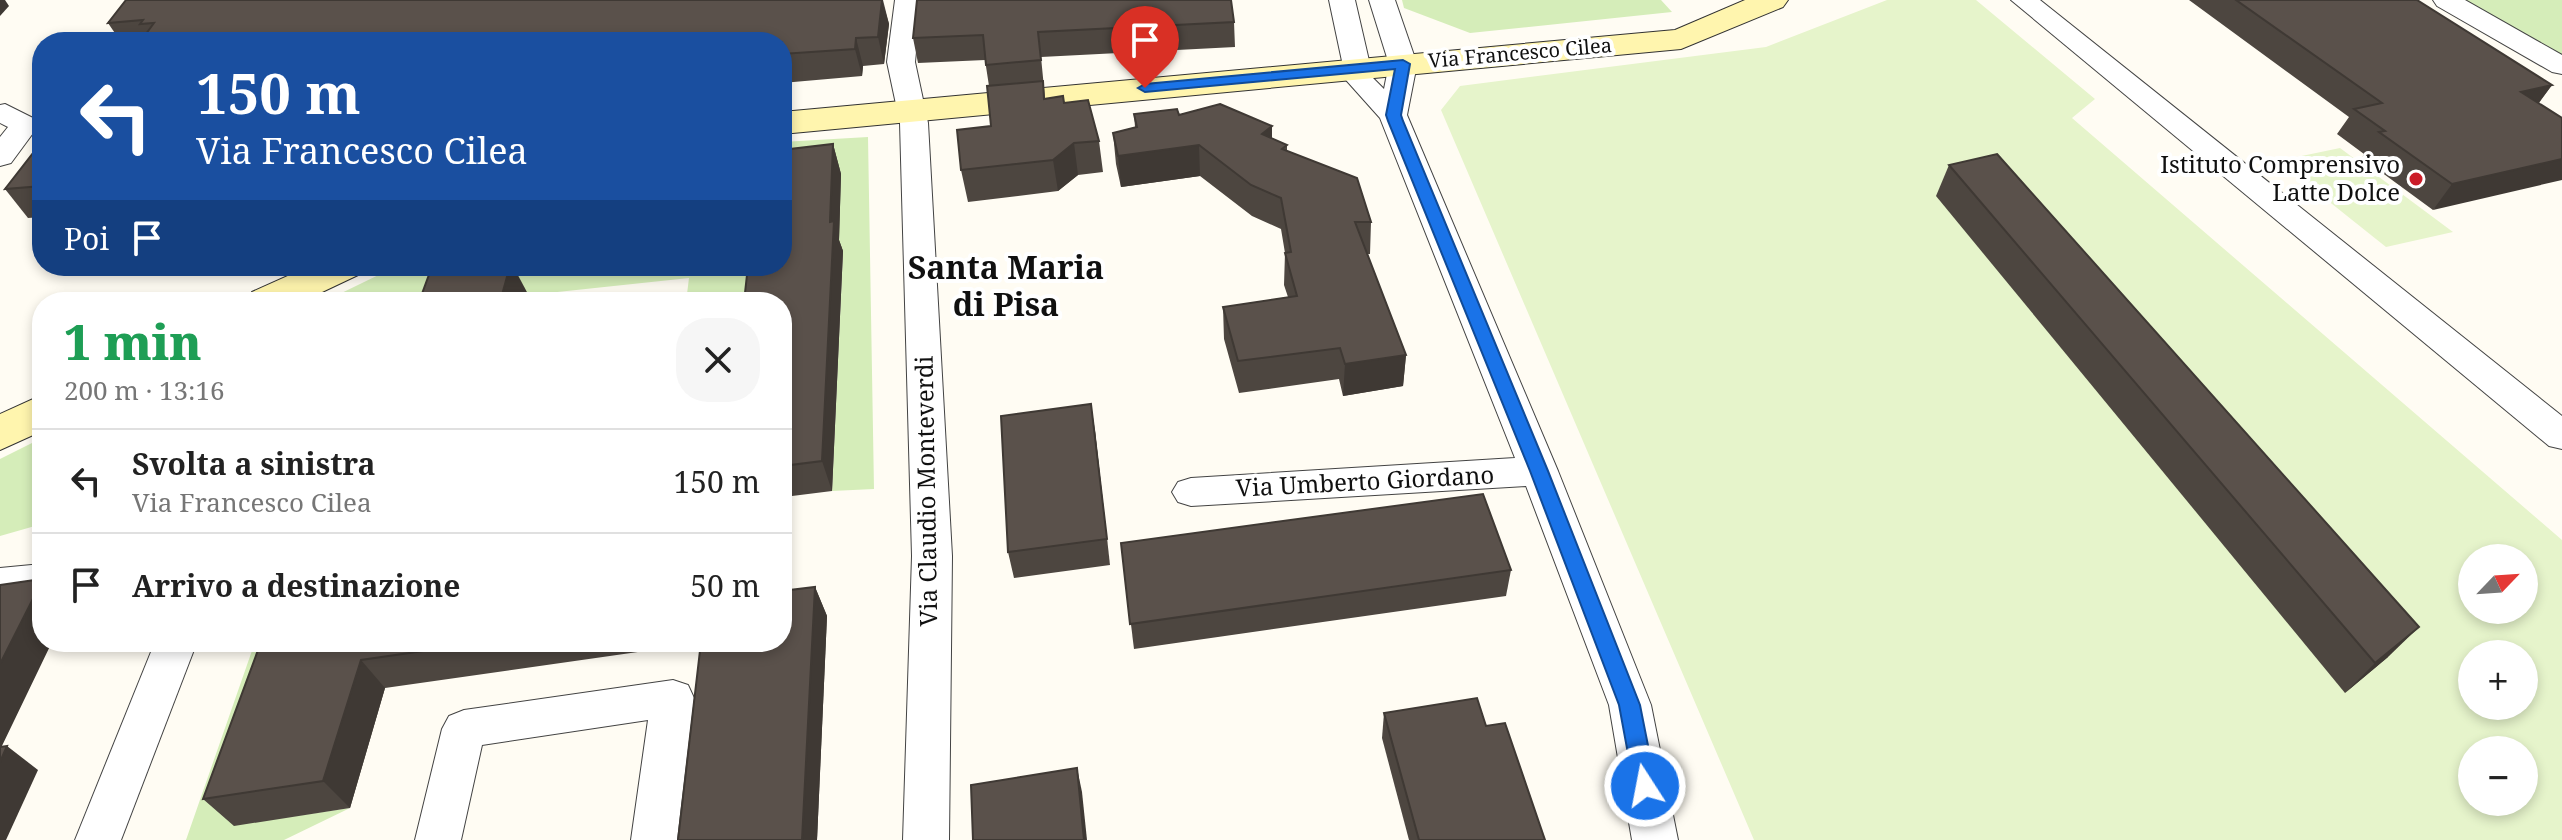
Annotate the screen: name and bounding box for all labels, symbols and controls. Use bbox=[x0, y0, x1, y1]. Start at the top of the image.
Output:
pin bbox=[1111, 6, 1179, 88]
icon: arrive bbox=[1123, 18, 1167, 62]
street label: Via Francesco Cilea bbox=[1427, 31, 1613, 74]
text: 150 m bbox=[196, 54, 361, 130]
icon: left bbox=[64, 64, 168, 168]
text: Via Francesco Cilea bbox=[196, 126, 528, 175]
place label: Istituto Comprensivo Latte Dolce bbox=[2160, 147, 2400, 208]
marker: Istituto Comprensivo Latte Dolce bbox=[2407, 170, 2425, 188]
icon: arrive bbox=[125, 216, 169, 260]
text: Poi bbox=[64, 218, 109, 259]
district label: Santa Maria di Pisa bbox=[908, 245, 1104, 325]
text: 1 min bbox=[64, 309, 202, 374]
button: close bbox=[676, 318, 760, 402]
street label: Via Claudio Monteverdi bbox=[907, 355, 944, 627]
text: 200 m · 13:16 bbox=[64, 372, 225, 408]
text: Svolta a sinistra bbox=[132, 443, 376, 484]
street label: Via Umberto Giordano bbox=[1235, 457, 1495, 504]
icon: left bbox=[64, 459, 108, 503]
text: 150 m bbox=[674, 461, 760, 502]
text: Via Francesco Cilea bbox=[132, 484, 372, 520]
north arrow bbox=[2458, 544, 2538, 624]
map controls bbox=[2458, 544, 2538, 816]
icon: arrive bbox=[64, 563, 108, 607]
text: Arrivo a destinazione bbox=[132, 565, 461, 606]
text: 50 m bbox=[690, 565, 760, 606]
button: + bbox=[2458, 640, 2538, 720]
button: − bbox=[2458, 736, 2538, 816]
position arrow bbox=[1603, 744, 1687, 828]

